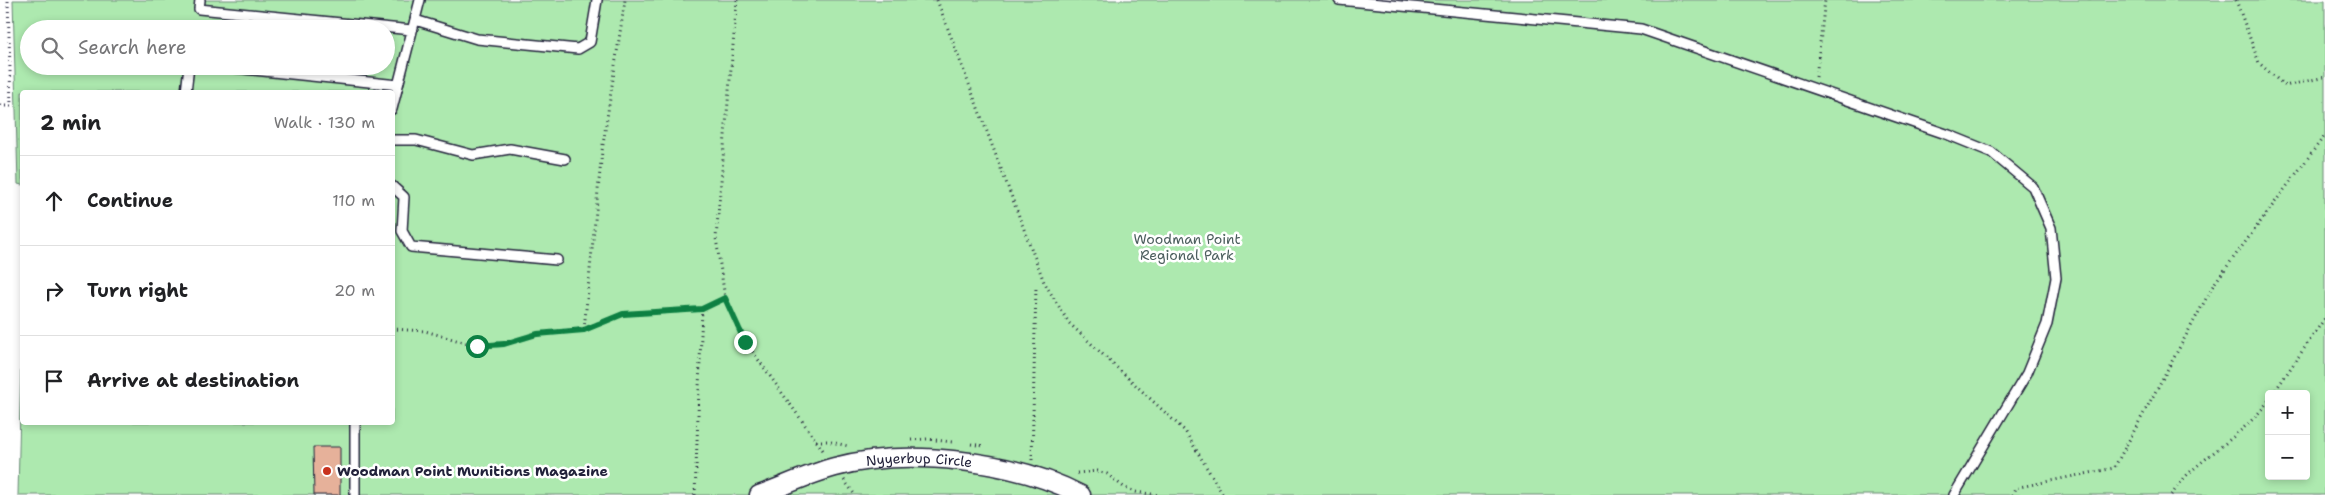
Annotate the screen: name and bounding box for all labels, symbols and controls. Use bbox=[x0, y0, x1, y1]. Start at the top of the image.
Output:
search box bbox=[20, 20, 395, 75]
icon: search bbox=[38, 34, 66, 62]
text: Search here bbox=[78, 35, 187, 60]
text: 2 min bbox=[40, 109, 101, 137]
text: Walk · 130 m bbox=[274, 112, 375, 133]
icon: ahead bbox=[40, 187, 68, 215]
text: Continue bbox=[87, 188, 173, 213]
text: 110 m bbox=[332, 190, 375, 211]
park label: Woodman Point Regional Park bbox=[1133, 230, 1241, 264]
icon: right bbox=[40, 277, 68, 305]
text: Turn right bbox=[87, 278, 188, 303]
text: 20 m bbox=[334, 280, 375, 301]
route end bbox=[734, 331, 757, 354]
route start bbox=[466, 335, 489, 358]
icon: arrive bbox=[40, 367, 68, 395]
text: Arrive at destination bbox=[87, 368, 299, 393]
map controls bbox=[2265, 390, 2310, 480]
button: + bbox=[2265, 390, 2310, 435]
button: − bbox=[2265, 435, 2310, 480]
street label: Nyyerbup Circle bbox=[865, 449, 974, 471]
place label: Woodman Point Munitions Magazine bbox=[337, 462, 608, 480]
marker: Woodman Point Munitions Magazine bbox=[321, 465, 333, 477]

